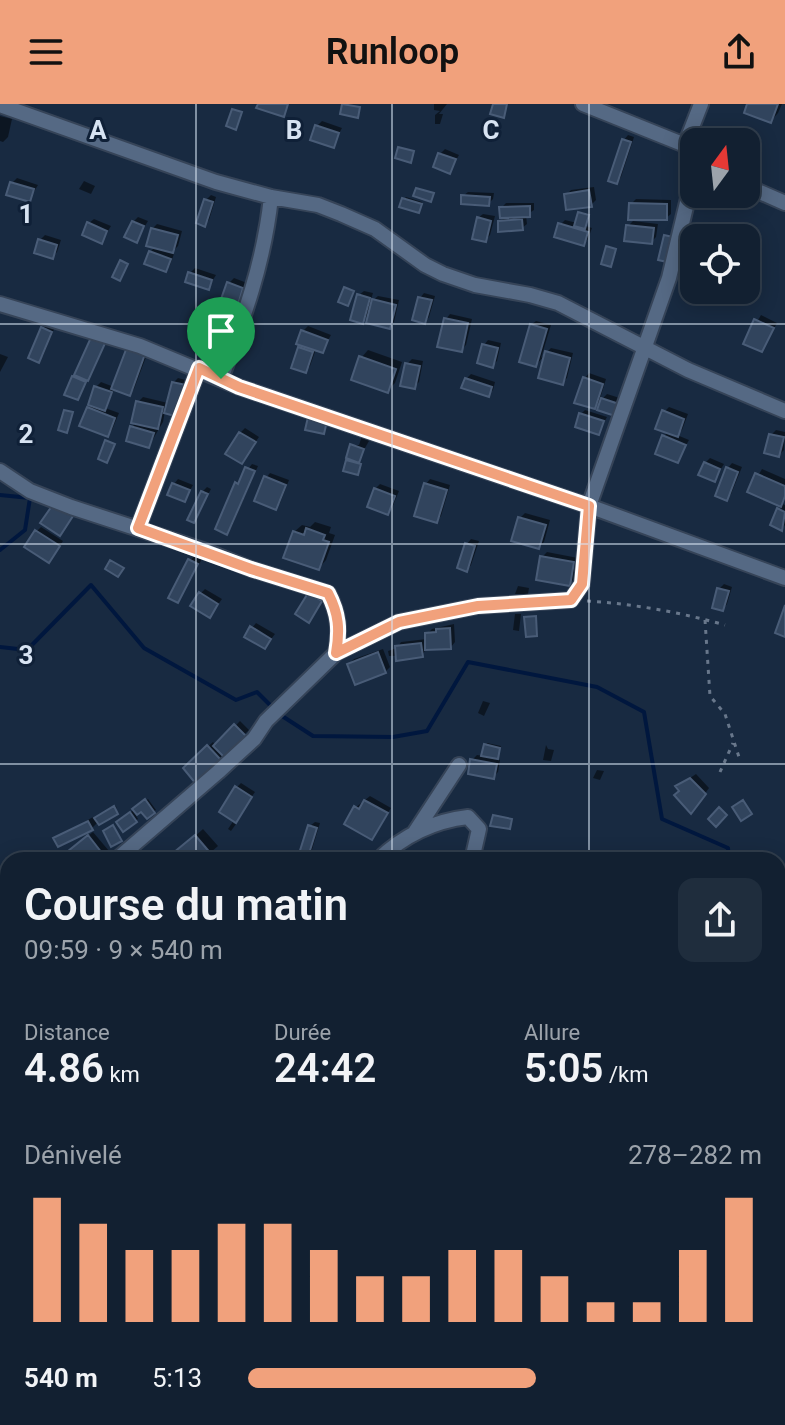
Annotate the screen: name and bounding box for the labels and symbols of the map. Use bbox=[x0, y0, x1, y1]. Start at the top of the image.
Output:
text: A bbox=[89, 115, 107, 145]
text: B bbox=[286, 115, 302, 145]
text: C bbox=[482, 115, 500, 145]
north arrow bbox=[680, 128, 760, 208]
text: 1 bbox=[19, 199, 33, 229]
pin bbox=[187, 297, 255, 379]
text: 2 bbox=[19, 419, 33, 449]
text: 3 bbox=[19, 640, 33, 670]

